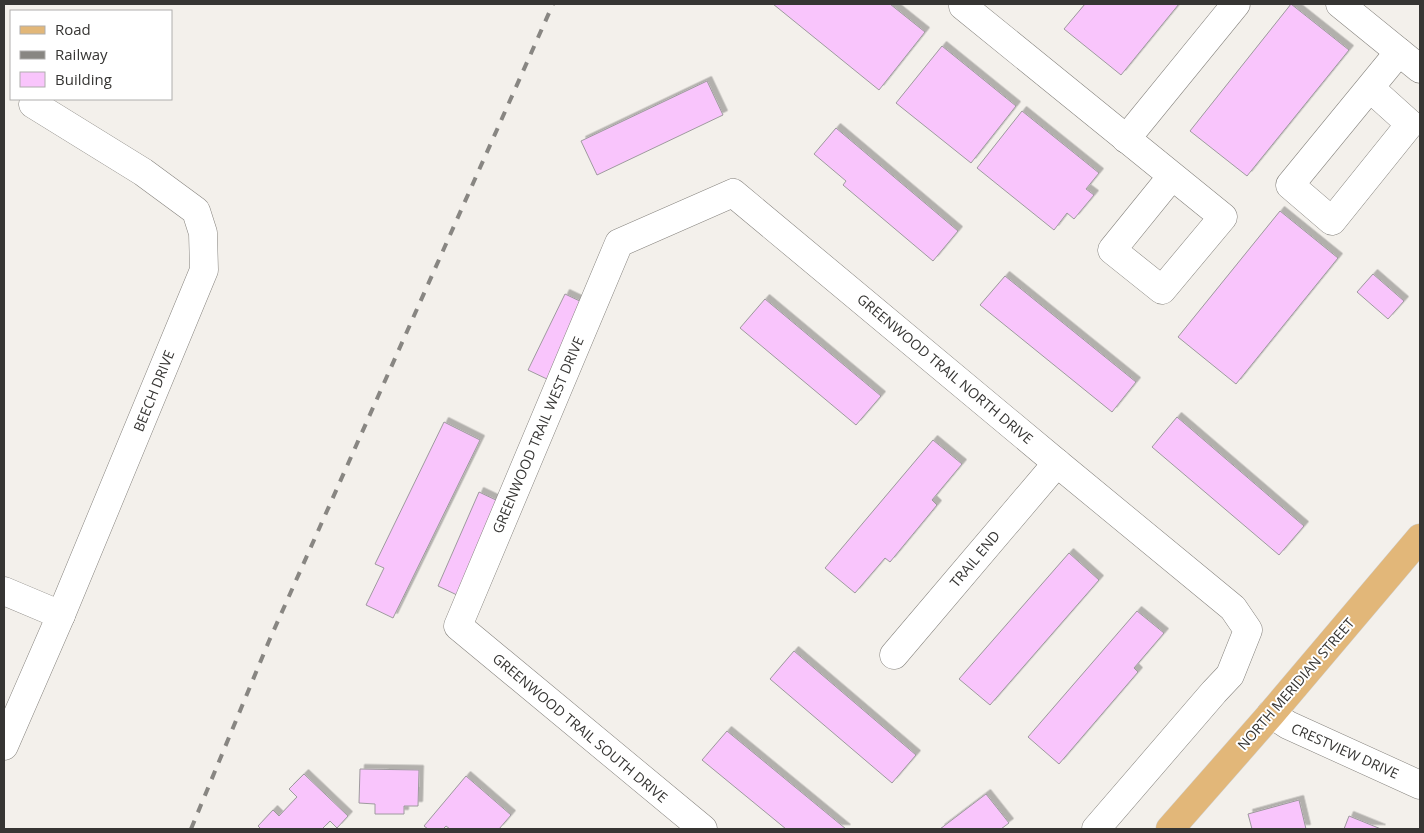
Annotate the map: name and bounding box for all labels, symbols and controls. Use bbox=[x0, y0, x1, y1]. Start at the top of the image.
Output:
legend bbox=[10, 10, 172, 100]
text: Road bbox=[55, 19, 91, 39]
text: Railway bbox=[55, 44, 108, 64]
text: Building bbox=[55, 69, 112, 89]
street label: GREENWOOD TRAIL NORTH DRIVE bbox=[853, 289, 1037, 448]
street label: GREENWOOD TRAIL WEST DRIVE bbox=[487, 333, 588, 536]
street label: BEECH DRIVE bbox=[129, 347, 178, 434]
street label: TRAIL END bbox=[945, 526, 1004, 591]
street label: NORTH MERIDIAN STREET bbox=[1233, 613, 1358, 754]
street label: GREENWOOD TRAIL SOUTH DRIVE bbox=[489, 649, 672, 806]
street label: CRESTVIEW DRIVE bbox=[1288, 718, 1402, 783]

